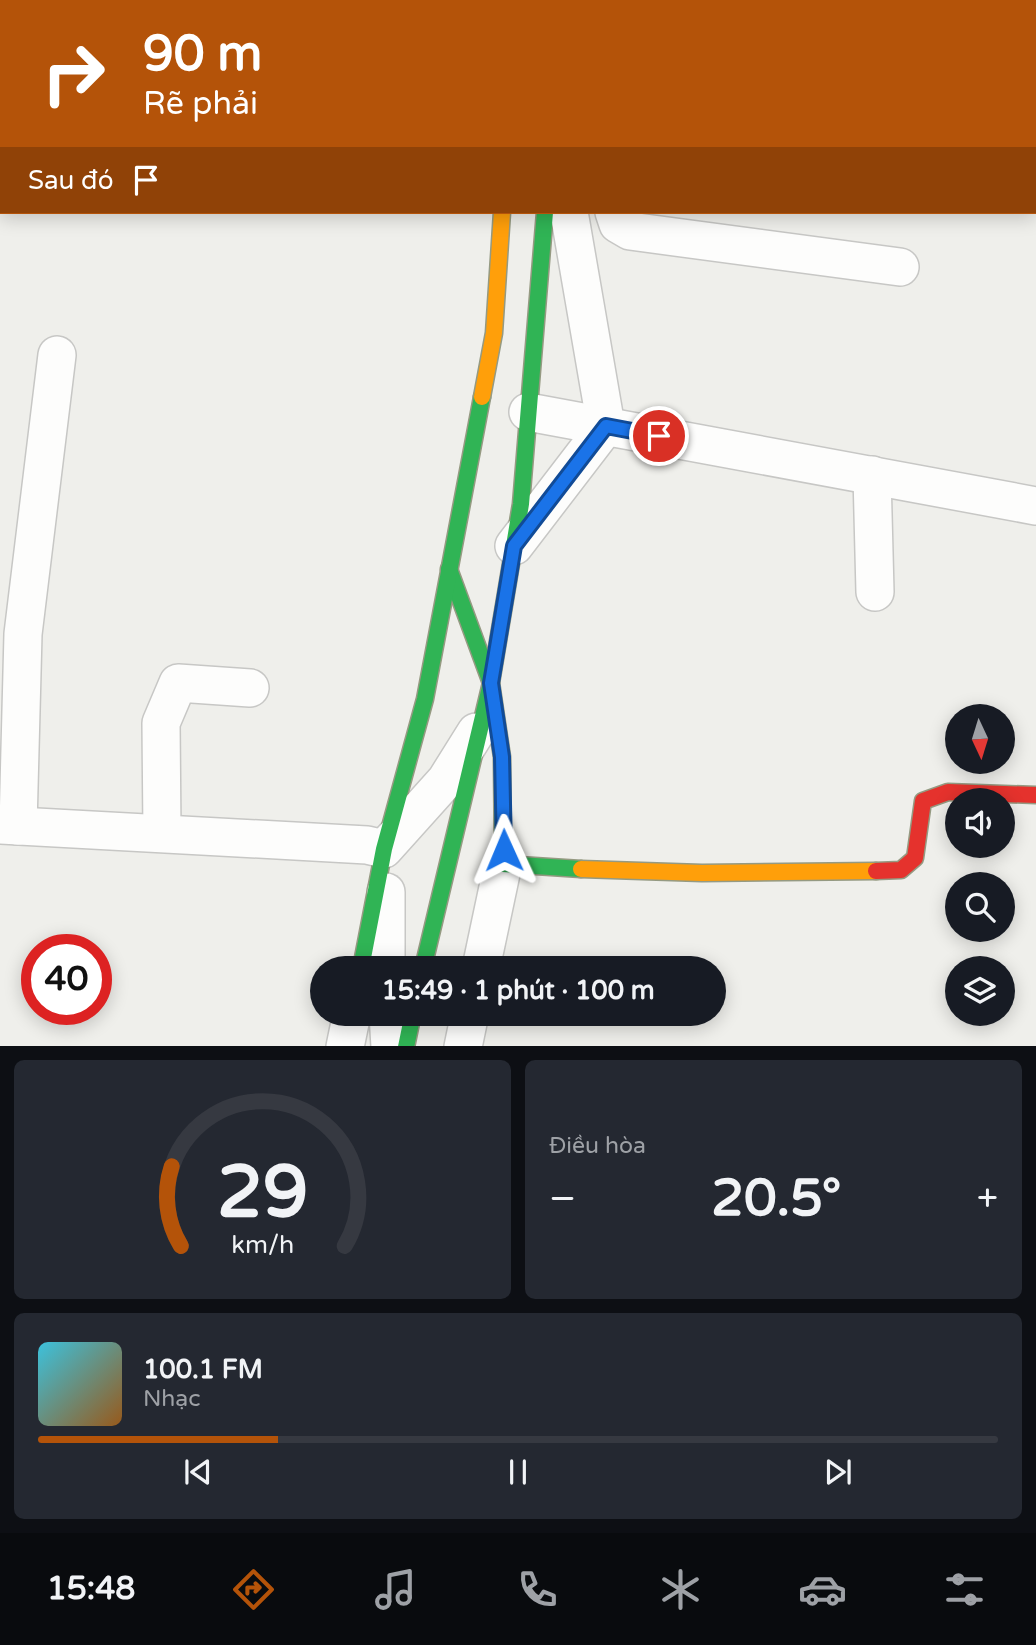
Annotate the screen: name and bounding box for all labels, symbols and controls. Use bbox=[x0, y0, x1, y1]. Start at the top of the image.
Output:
text: 90 m bbox=[143, 25, 262, 84]
icon: right bbox=[28, 28, 119, 119]
text: Rẽ phải bbox=[143, 85, 258, 123]
icon: arrive bbox=[127, 161, 165, 199]
text: Sau đó bbox=[28, 165, 113, 196]
pin bbox=[629, 406, 689, 466]
icon: arrive bbox=[640, 417, 678, 455]
north arrow bbox=[945, 704, 1015, 774]
map controls bbox=[945, 704, 1015, 1026]
button: sound bbox=[945, 788, 1015, 858]
position arrow bbox=[467, 813, 541, 887]
button: search bbox=[945, 872, 1015, 942]
speed limit sign: 40 bbox=[21, 934, 112, 1025]
button: layers bbox=[945, 956, 1015, 1026]
text: 15:49 · 1 phút · 100 m bbox=[381, 975, 655, 1006]
text: Điều hòa bbox=[549, 1132, 646, 1160]
text: 29 bbox=[217, 1149, 308, 1237]
text: 20.5° bbox=[711, 1167, 841, 1230]
text: − bbox=[549, 1176, 576, 1222]
text: + bbox=[977, 1176, 998, 1222]
text: km/h bbox=[231, 1229, 294, 1259]
text: 100.1 FM bbox=[143, 1354, 263, 1385]
text: Nhạc bbox=[143, 1385, 200, 1413]
icon: previous bbox=[179, 1453, 217, 1491]
icon: pause bbox=[499, 1453, 537, 1491]
icon: next bbox=[819, 1453, 857, 1491]
icon: directions bbox=[229, 1565, 278, 1614]
icon: music bbox=[371, 1565, 420, 1614]
icon: phone bbox=[513, 1565, 562, 1614]
icon: climate bbox=[656, 1565, 705, 1614]
icon: car bbox=[798, 1565, 847, 1614]
icon: filters bbox=[940, 1565, 989, 1614]
text: 15:48 bbox=[47, 1570, 135, 1608]

